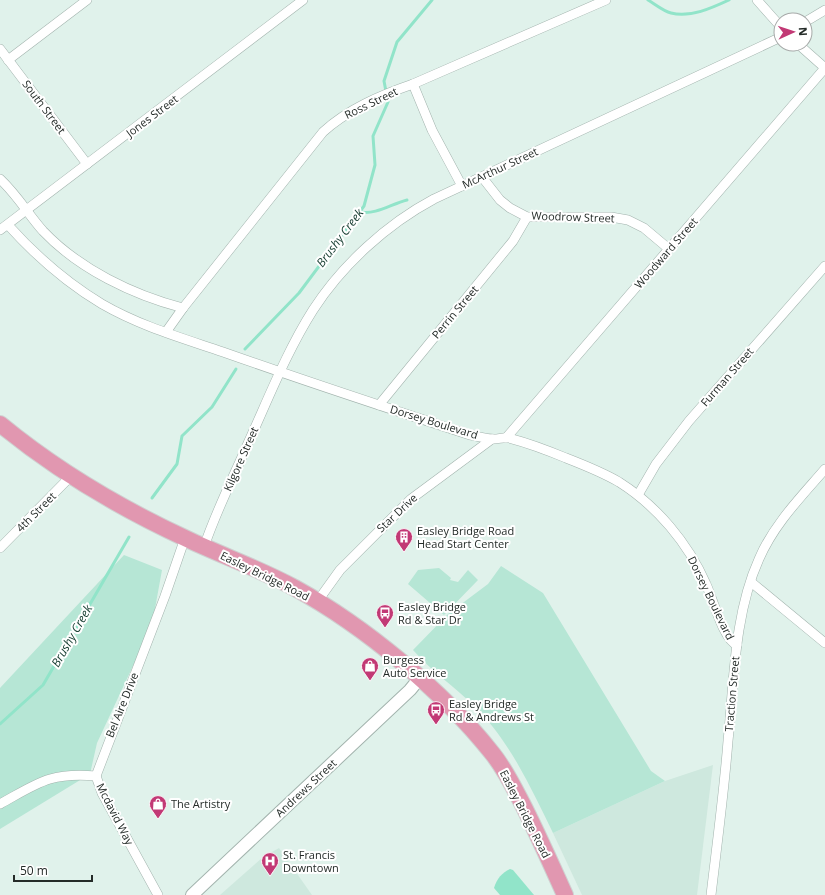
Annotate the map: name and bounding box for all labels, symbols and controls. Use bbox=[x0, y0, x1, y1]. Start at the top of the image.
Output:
north arrow bbox=[773, 12, 813, 52]
text: N bbox=[796, 27, 811, 36]
street label: South Street bbox=[19, 77, 70, 137]
street label: Ross Street bbox=[342, 83, 400, 122]
street label: Jones Street bbox=[122, 91, 181, 141]
street label: McArthur Street bbox=[459, 143, 540, 192]
water label: Brushy Creek bbox=[312, 204, 368, 270]
street label: Woodrow Street bbox=[531, 208, 615, 225]
street label: Woodward Street bbox=[631, 214, 701, 291]
street label: Perrin Street bbox=[428, 282, 481, 341]
street label: Furman Street bbox=[697, 344, 756, 409]
street label: Dorsey Boulevard bbox=[388, 401, 480, 442]
street label: Kilgore Street bbox=[220, 424, 261, 493]
street label: 4th Street bbox=[12, 488, 59, 535]
street label: Star Drive bbox=[373, 490, 420, 535]
place label: Easley Bridge Road Head Start Center bbox=[417, 523, 514, 551]
building icon: Easley Bridge Road Head Start Center bbox=[394, 527, 414, 552]
street label: Easley Bridge Road bbox=[218, 548, 312, 604]
street label: Dorsey Boulevard bbox=[685, 554, 738, 642]
place label: Easley Bridge Rd & Star Dr bbox=[398, 599, 466, 627]
water label: Brushy Creek bbox=[47, 601, 97, 670]
bus stop icon: Easley Bridge Rd & Star Dr bbox=[375, 603, 395, 628]
place label: Burgess Auto Service bbox=[383, 652, 447, 680]
shop icon: Burgess Auto Service bbox=[360, 656, 380, 681]
street label: Traction Street bbox=[721, 656, 742, 732]
street label: Bel Aire Drive bbox=[102, 670, 141, 740]
place label: Easley Bridge Rd & Andrews St bbox=[449, 696, 534, 724]
bus stop icon: Easley Bridge Rd & Andrews St bbox=[426, 700, 446, 725]
street label: Andrews Street bbox=[272, 755, 340, 820]
street label: Easley Bridge Road bbox=[497, 767, 554, 860]
street label: Mcdavid Way bbox=[93, 780, 138, 848]
shop icon: The Artistry bbox=[148, 794, 168, 819]
place label: The Artistry bbox=[171, 796, 231, 811]
place label: St. Francis Downtown bbox=[283, 847, 339, 875]
hospital icon: St. Francis Downtown bbox=[260, 851, 280, 876]
scale bar bbox=[14, 857, 92, 883]
text: 50 m bbox=[20, 862, 48, 879]

